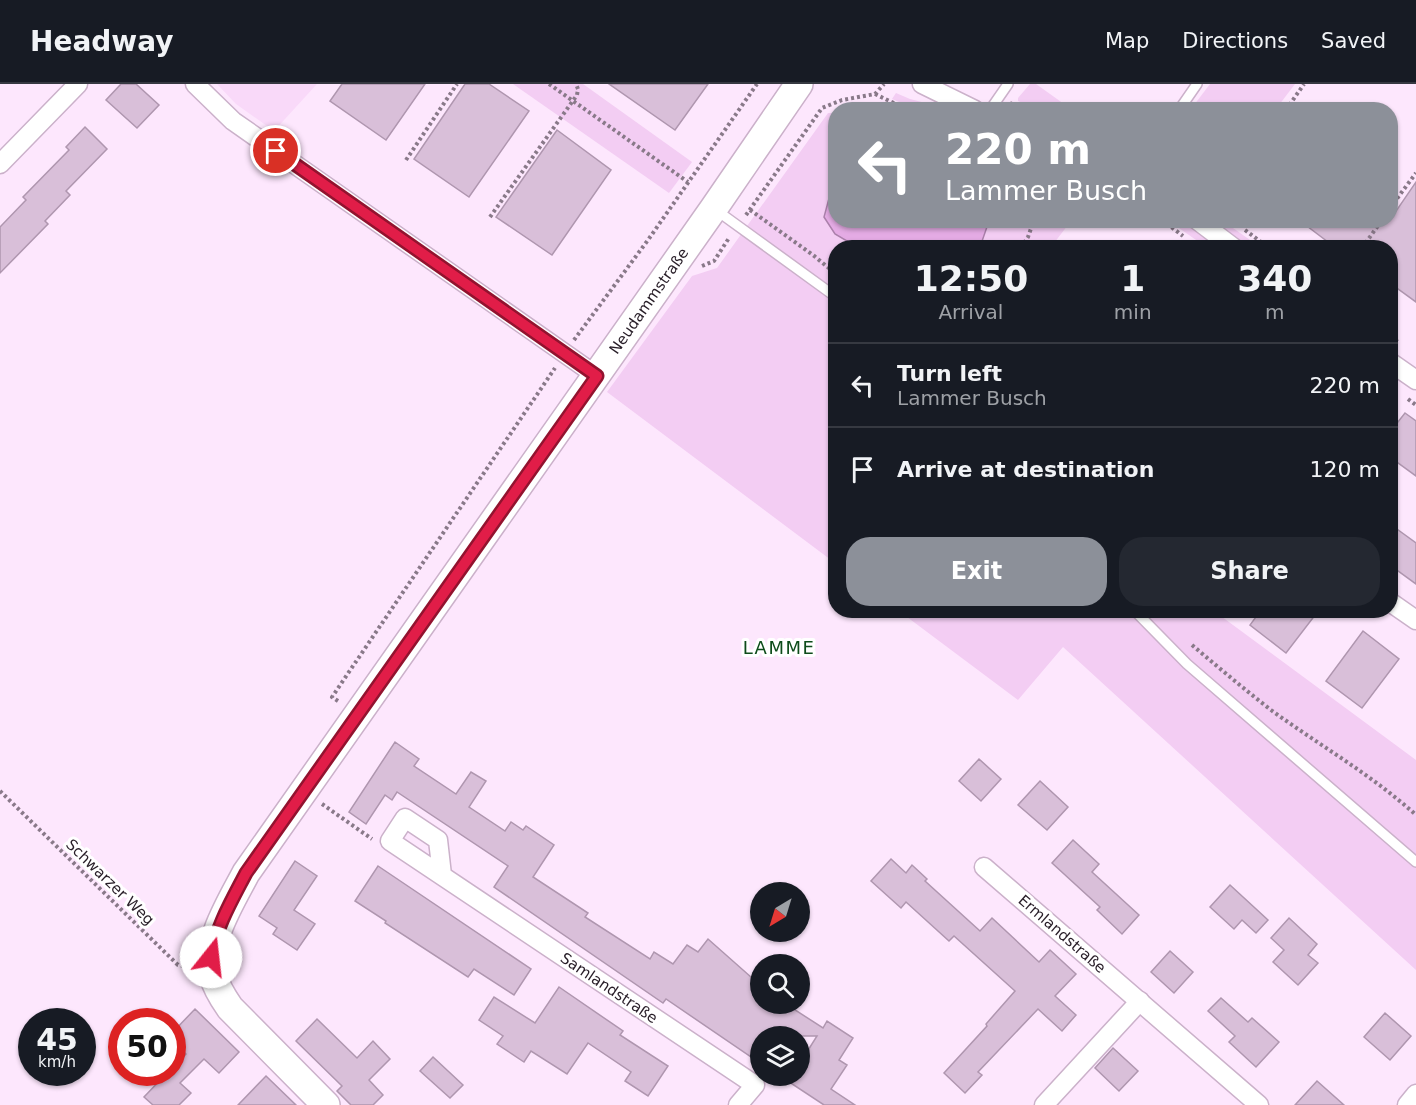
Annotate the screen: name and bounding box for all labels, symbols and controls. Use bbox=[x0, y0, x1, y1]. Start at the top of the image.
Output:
text: Headway bbox=[30, 25, 174, 58]
text: Map bbox=[1105, 29, 1149, 53]
text: Directions bbox=[1182, 29, 1288, 53]
text: Saved bbox=[1321, 29, 1386, 53]
pin bbox=[250, 125, 301, 176]
text: 220 m bbox=[945, 125, 1091, 174]
icon: left bbox=[846, 126, 924, 204]
icon: arrive bbox=[259, 134, 292, 167]
text: Lammer Busch bbox=[945, 175, 1147, 206]
street label: Neudammstraße bbox=[606, 244, 692, 358]
text: 12:50 bbox=[914, 258, 1028, 299]
text: 1 bbox=[1120, 258, 1145, 299]
text: 340 bbox=[1237, 258, 1312, 299]
text: Arrival bbox=[938, 300, 1003, 324]
text: min bbox=[1114, 300, 1152, 324]
text: m bbox=[1265, 300, 1285, 324]
text: Turn left bbox=[897, 361, 1002, 386]
icon: left bbox=[846, 369, 879, 402]
text: 220 m bbox=[1310, 373, 1380, 398]
text: Lammer Busch bbox=[897, 386, 1047, 410]
icon: arrive bbox=[846, 453, 879, 486]
text: Arrive at destination bbox=[897, 457, 1154, 482]
text: 120 m bbox=[1310, 457, 1380, 482]
button: Exit bbox=[846, 537, 1107, 606]
button: Share bbox=[1119, 537, 1380, 606]
district label: LAMME bbox=[743, 637, 815, 658]
street label: Schwarzer Weg bbox=[62, 835, 158, 929]
north arrow bbox=[750, 882, 810, 942]
map controls bbox=[750, 882, 810, 1086]
street label: Ermlandstraße bbox=[1015, 891, 1109, 977]
position arrow bbox=[179, 925, 243, 989]
street label: Samlandstraße bbox=[557, 949, 661, 1027]
button: search bbox=[750, 954, 810, 1014]
speed limit sign: 50 bbox=[108, 1008, 186, 1086]
text: 45 bbox=[36, 1022, 78, 1057]
button: layers bbox=[750, 1026, 810, 1086]
text: km/h bbox=[38, 1053, 76, 1071]

